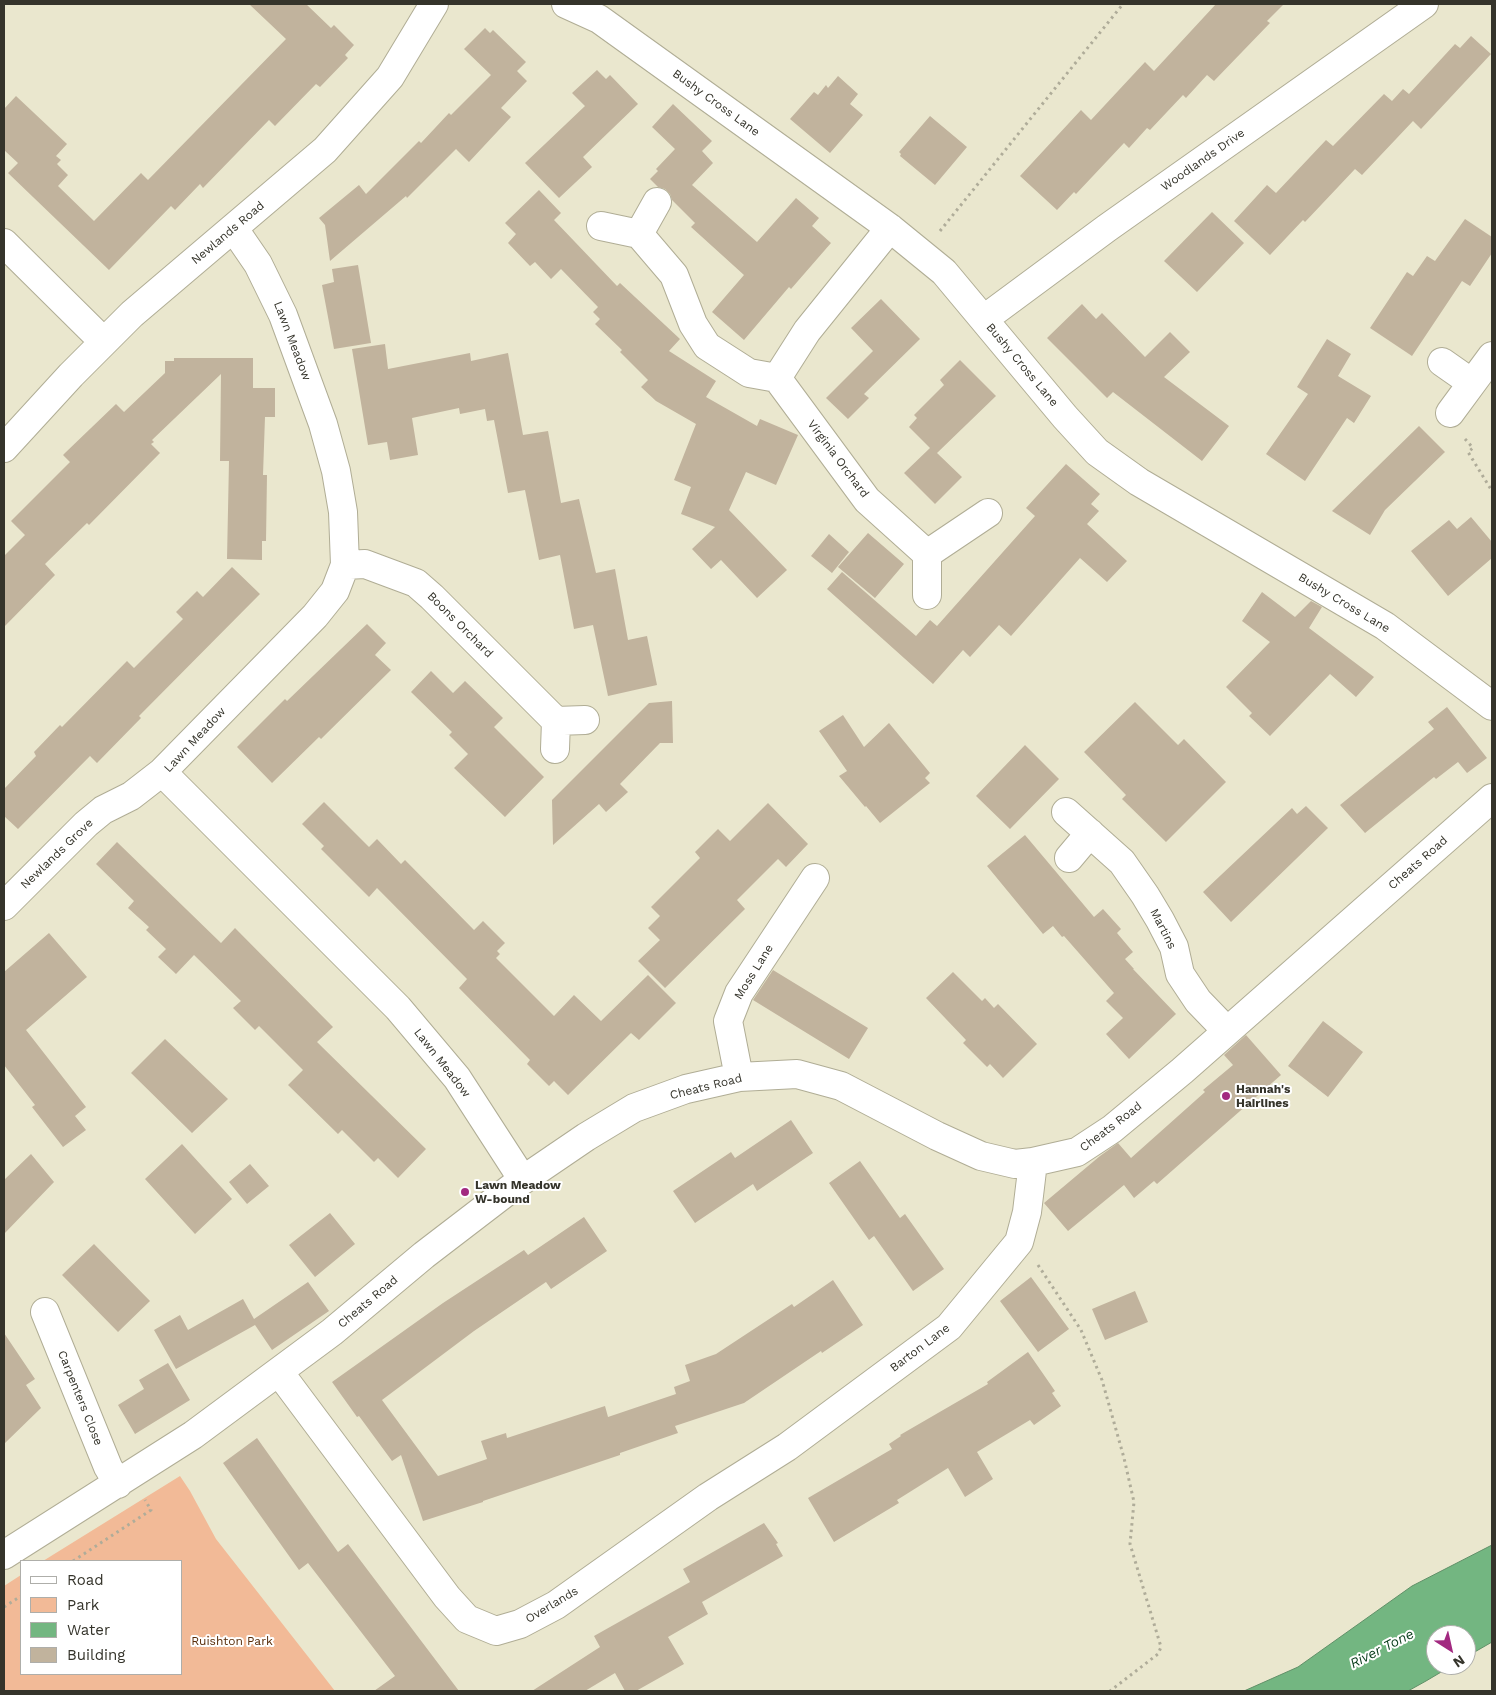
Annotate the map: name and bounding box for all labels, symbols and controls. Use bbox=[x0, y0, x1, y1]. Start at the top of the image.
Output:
street label: Bushy Cross Lane bbox=[670, 67, 762, 139]
street label: Woodlands Drive bbox=[1158, 126, 1248, 194]
street label: Newlands Road bbox=[189, 198, 267, 268]
street label: Lawn Meadow bbox=[270, 299, 314, 383]
street label: Bushy Cross Lane bbox=[983, 320, 1061, 410]
street label: Virginia Orchard bbox=[804, 417, 872, 501]
street label: Bushy Cross Lane bbox=[1296, 570, 1392, 636]
street label: Boons Orchard bbox=[424, 589, 496, 661]
street label: Lawn Meadow bbox=[161, 704, 229, 776]
street label: Newlands Grove bbox=[18, 816, 96, 892]
street label: Cheats Road bbox=[1385, 833, 1451, 893]
street label: Martins bbox=[1147, 906, 1179, 952]
street label: Moss Lane bbox=[731, 942, 777, 1002]
street label: Lawn Meadow bbox=[411, 1026, 473, 1100]
street label: Cheats Road bbox=[668, 1071, 744, 1103]
place label: Hannah's Hairlines bbox=[1236, 1082, 1290, 1110]
marker: Hannah's Hairlines bbox=[1220, 1090, 1232, 1102]
street label: Cheats Road bbox=[1077, 1099, 1145, 1155]
place label: Lawn Meadow W-bound bbox=[475, 1178, 561, 1206]
marker: Lawn Meadow W-bound bbox=[459, 1186, 471, 1198]
street label: Cheats Road bbox=[335, 1273, 401, 1331]
street label: Barton Lane bbox=[887, 1321, 953, 1375]
street label: Carpenters Close bbox=[54, 1348, 106, 1448]
legend bbox=[20, 1560, 182, 1675]
text: Road bbox=[67, 1571, 104, 1589]
street label: Overlands bbox=[523, 1584, 581, 1626]
text: Park bbox=[67, 1596, 99, 1614]
text: Water bbox=[67, 1621, 110, 1639]
north arrow bbox=[1426, 1625, 1476, 1675]
water label: River Tone bbox=[1347, 1626, 1417, 1672]
park label: Ruishton Park bbox=[191, 1634, 273, 1648]
text: Building bbox=[67, 1646, 125, 1664]
text: N bbox=[1450, 1652, 1468, 1671]

